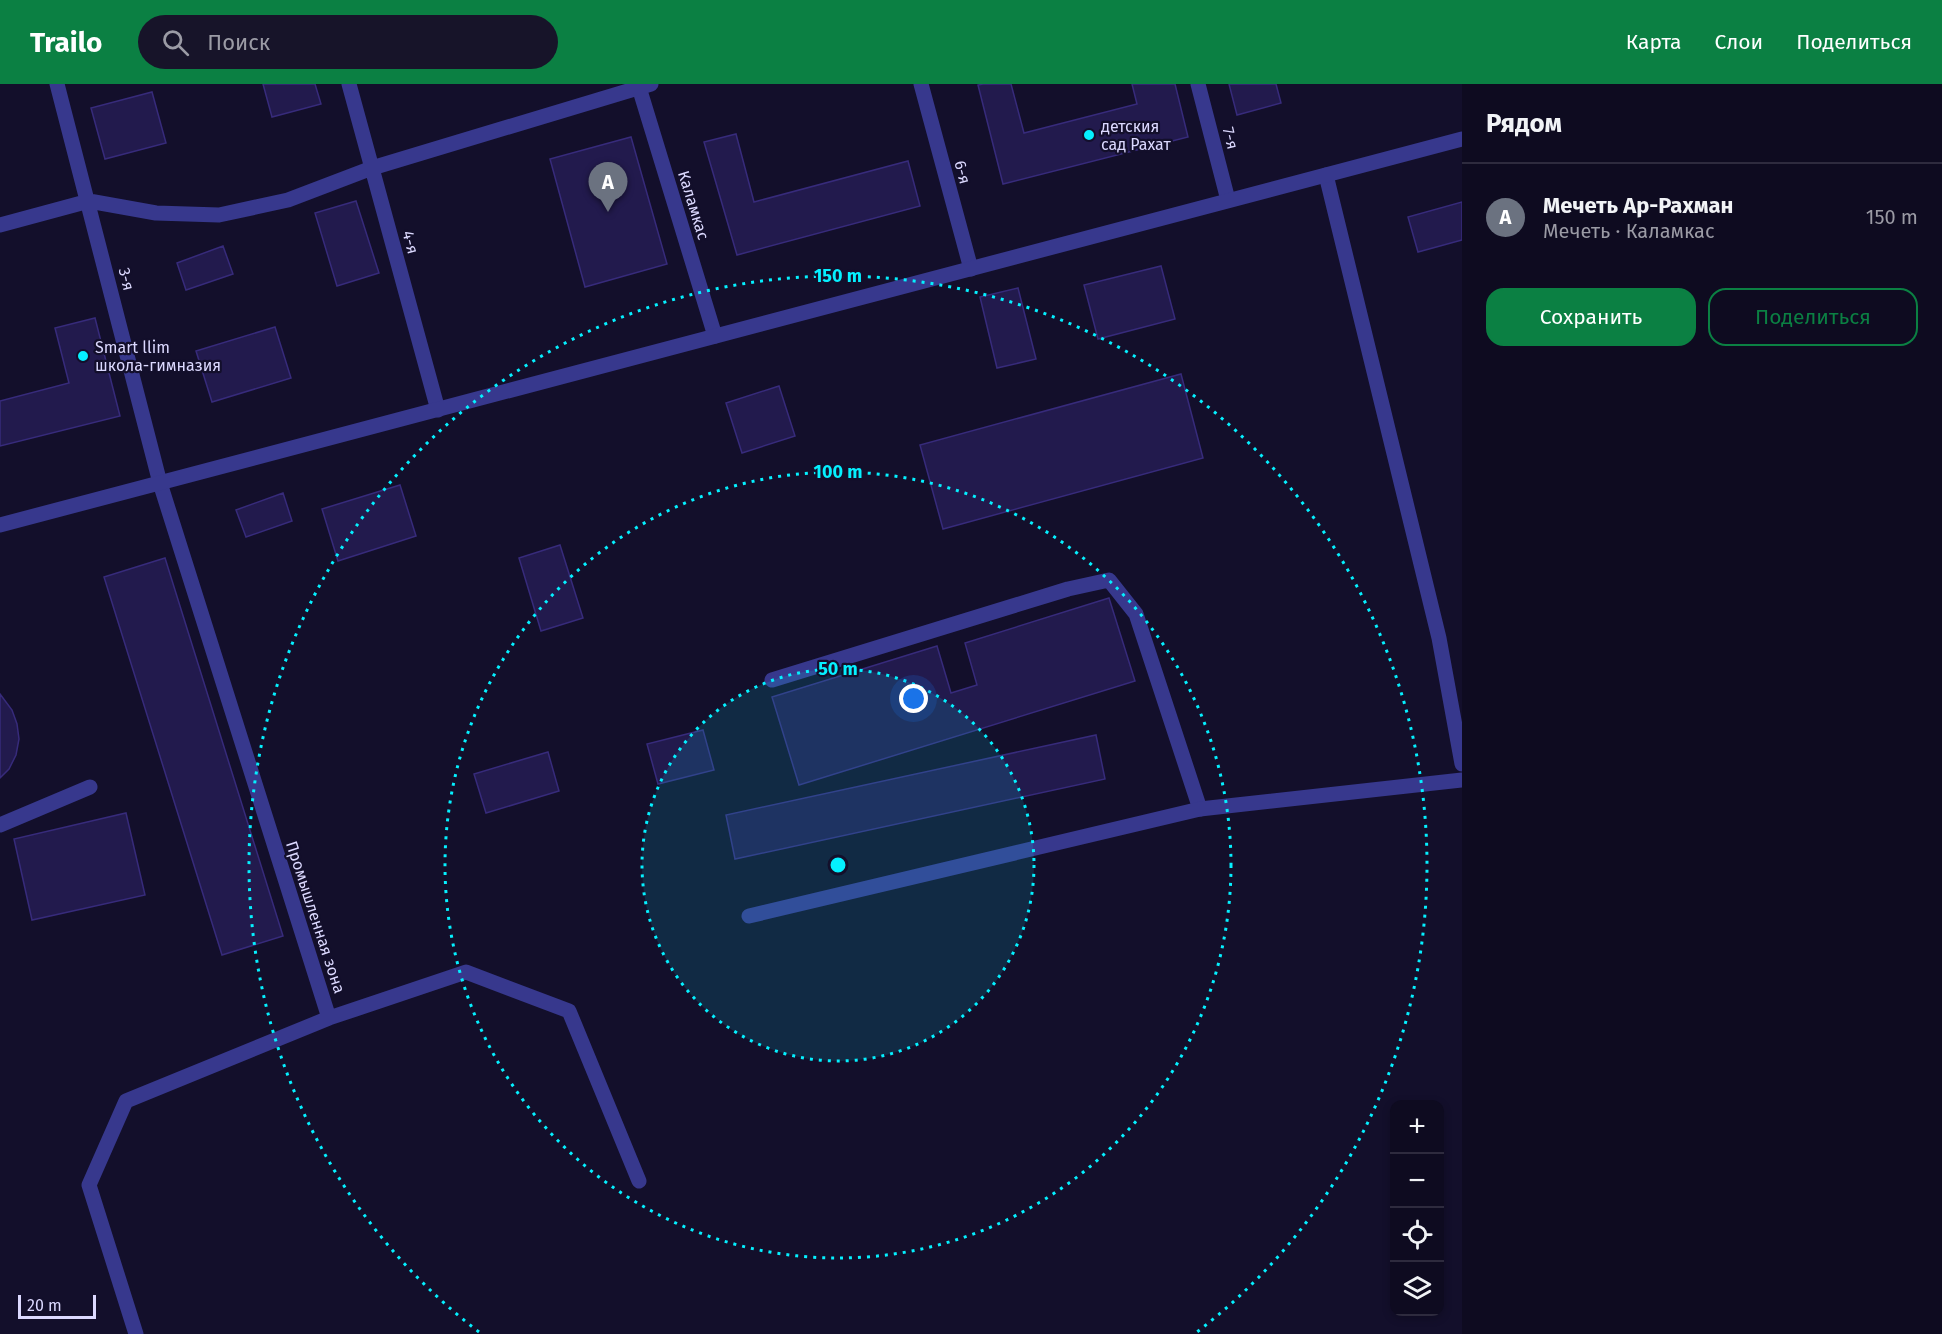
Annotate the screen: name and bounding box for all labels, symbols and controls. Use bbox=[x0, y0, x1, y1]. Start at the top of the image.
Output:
search box bbox=[138, 15, 558, 69]
text: Trailo bbox=[30, 26, 102, 59]
icon: search bbox=[159, 26, 192, 59]
text: Поиск bbox=[207, 29, 270, 56]
text: Карта bbox=[1626, 29, 1682, 55]
text: Слои bbox=[1715, 29, 1763, 55]
text: Поделиться bbox=[1796, 29, 1912, 55]
text: Рядом bbox=[1486, 108, 1562, 139]
place label: детския сад Рахат bbox=[1101, 117, 1171, 154]
street label: 7-я bbox=[1219, 125, 1242, 151]
marker: детския сад Рахат bbox=[1082, 128, 1096, 142]
street label: 6-я bbox=[950, 158, 975, 186]
pin: A bbox=[588, 162, 628, 212]
street label: Каламкас bbox=[674, 168, 713, 242]
text: Мечеть Ар-Рахман bbox=[1543, 192, 1733, 219]
text: A bbox=[1500, 205, 1511, 229]
text: 150 m bbox=[1866, 205, 1918, 229]
text: Мечеть · Каламкас bbox=[1543, 219, 1715, 243]
street label: 4-я bbox=[398, 228, 423, 256]
text: 150 m bbox=[814, 265, 862, 287]
street label: 3-я bbox=[115, 266, 139, 293]
button: Сохранить bbox=[1486, 288, 1696, 346]
button: Поделиться bbox=[1708, 288, 1918, 346]
place label: Smart llim школа-гимназия bbox=[95, 338, 221, 375]
marker: Smart llim школа-гимназия bbox=[76, 349, 90, 363]
text: 100 m bbox=[814, 461, 862, 483]
text: 50 m bbox=[818, 658, 858, 680]
your location bbox=[899, 684, 928, 713]
street label: Промышленная зона bbox=[282, 839, 349, 996]
centre of rings bbox=[828, 855, 848, 875]
map controls bbox=[1390, 1100, 1444, 1316]
button: + bbox=[1390, 1100, 1444, 1154]
button: − bbox=[1390, 1154, 1444, 1208]
button: locate bbox=[1390, 1208, 1444, 1262]
button: layers bbox=[1390, 1262, 1444, 1316]
scale bar bbox=[18, 1292, 96, 1320]
text: 20 m bbox=[27, 1296, 62, 1315]

